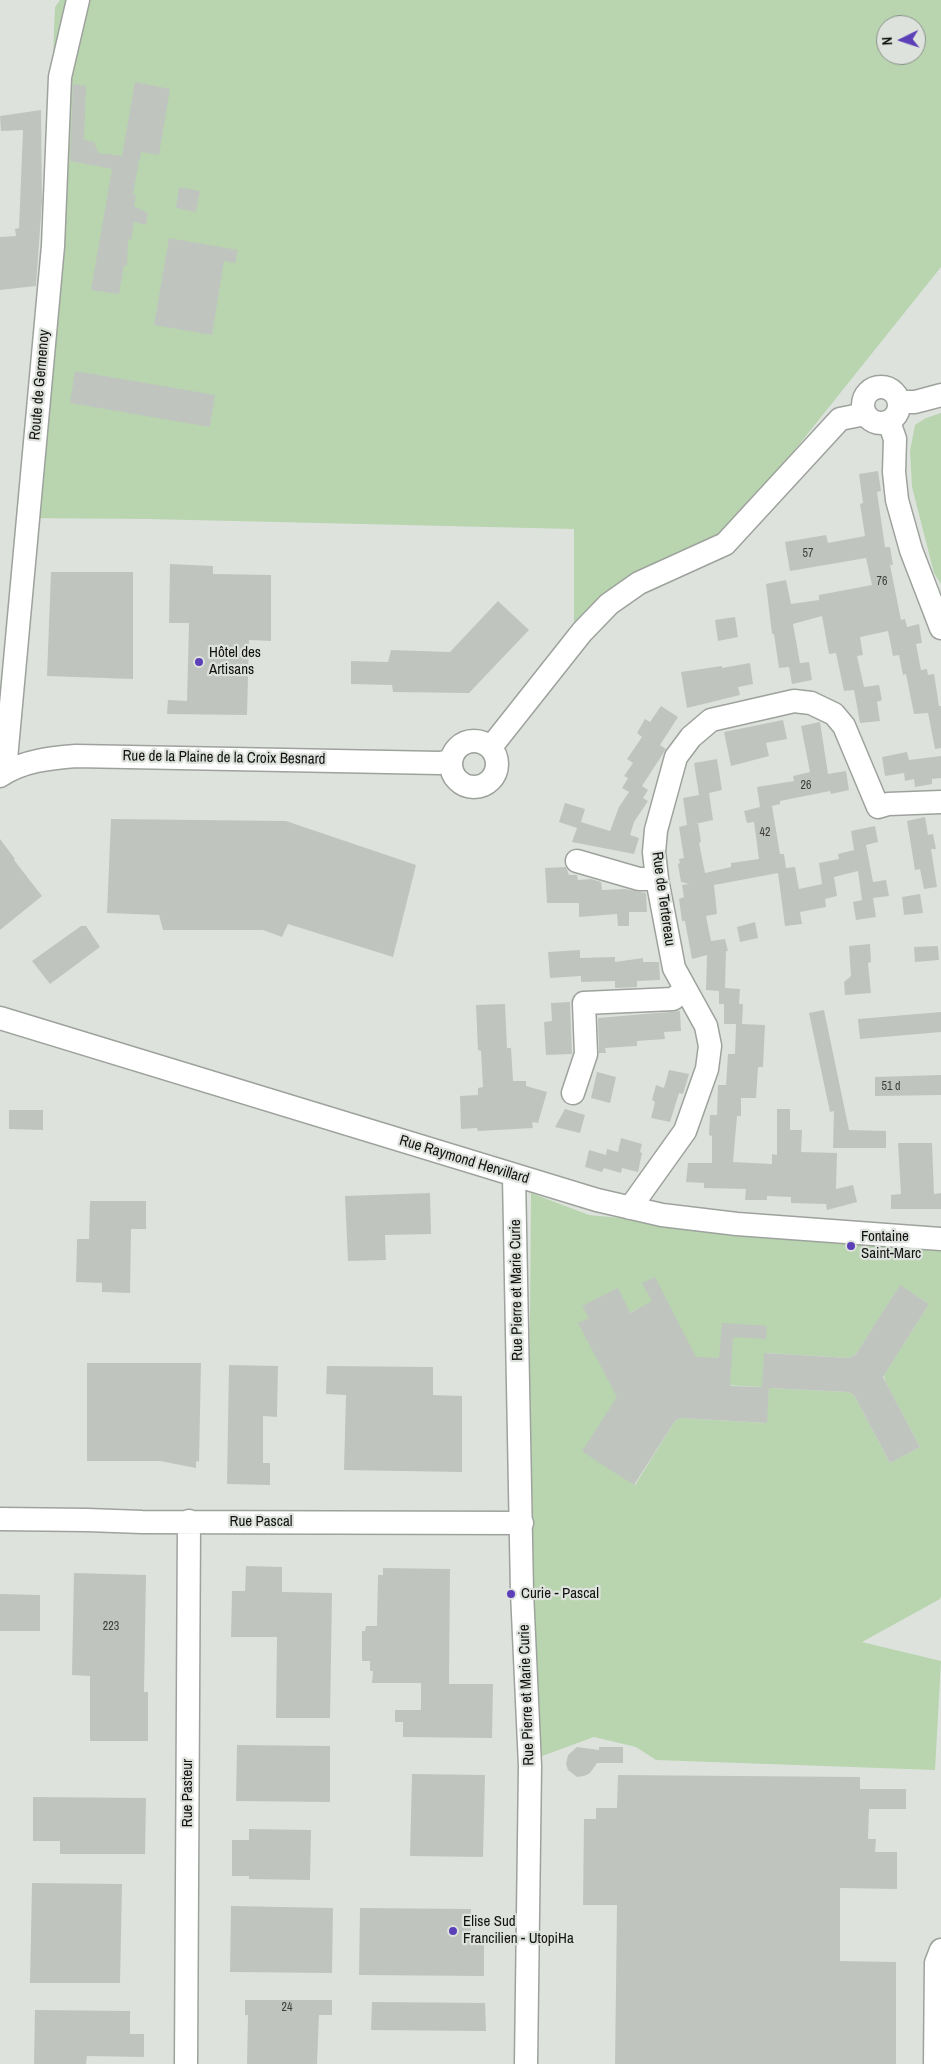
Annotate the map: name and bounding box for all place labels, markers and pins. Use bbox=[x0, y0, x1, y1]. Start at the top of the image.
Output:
place label: Hôtel des Artisans bbox=[209, 644, 261, 679]
marker: Hôtel des Artisans bbox=[193, 656, 205, 668]
place label: Fontaine Saint-Marc bbox=[861, 1228, 921, 1263]
marker: Fontaine Saint-Marc bbox=[845, 1240, 857, 1252]
place label: Curie - Pascal bbox=[521, 1585, 599, 1603]
marker: Curie - Pascal bbox=[505, 1588, 517, 1600]
place label: Elise Sud Francilien - UtopiHa bbox=[463, 1913, 574, 1948]
marker: Elise Sud Francilien - UtopiHa bbox=[447, 1925, 459, 1937]

